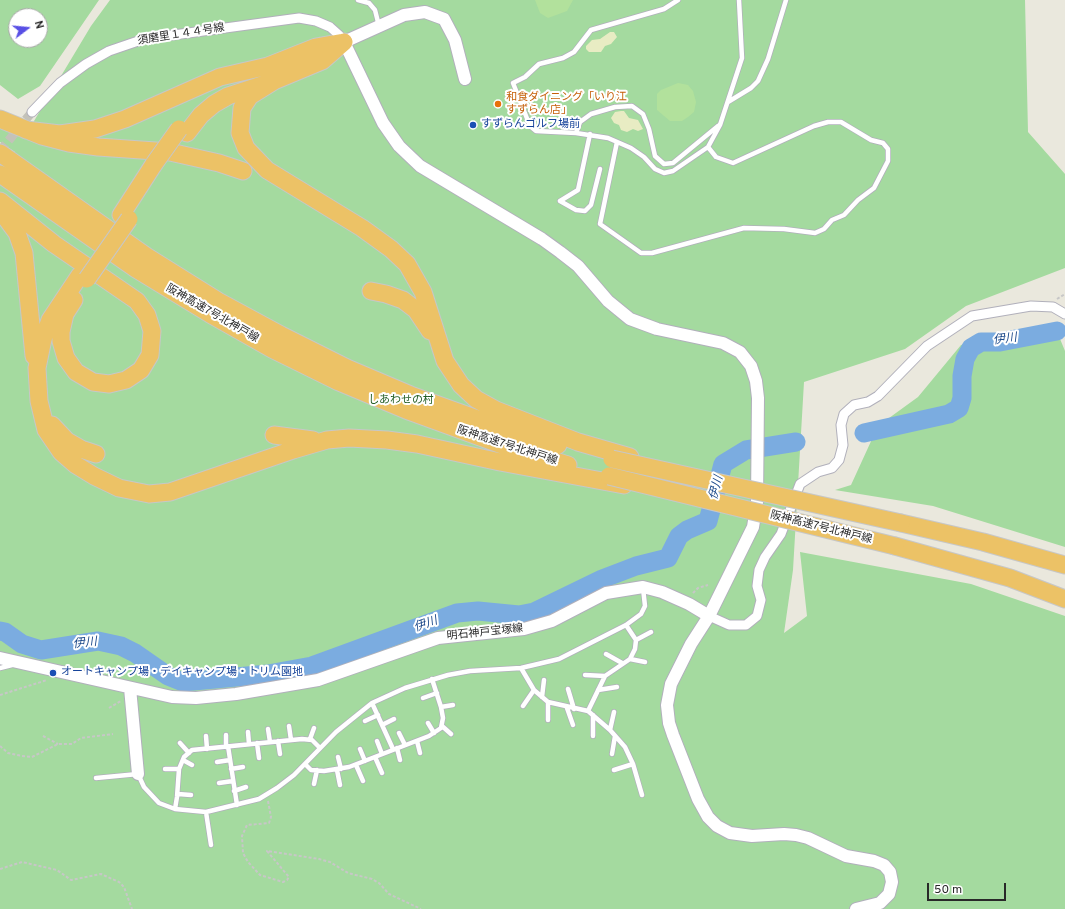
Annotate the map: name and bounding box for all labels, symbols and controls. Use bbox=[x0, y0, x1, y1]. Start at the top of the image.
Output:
north arrow bbox=[8, 8, 48, 48]
text: N bbox=[31, 19, 46, 31]
street label: 須磨里１４４号線 bbox=[137, 22, 225, 48]
place label: 和食ダイニング「いり江 すずらん店」 bbox=[506, 91, 627, 117]
marker: 和食ダイニング「いり江 すずらん店」 bbox=[493, 99, 503, 109]
place label: すずらんゴルフ場前 bbox=[481, 118, 580, 132]
marker: すずらんゴルフ場前 bbox=[468, 120, 478, 130]
street label: 阪神高速7号北神戸線 bbox=[163, 282, 261, 346]
water label: 伊川 bbox=[992, 331, 1018, 349]
park label: しあわせの村 bbox=[368, 394, 434, 408]
street label: 阪神高速7号北神戸線 bbox=[455, 424, 559, 468]
water label: 伊川 bbox=[707, 475, 727, 501]
street label: 阪神高速7号北神戸線 bbox=[769, 509, 873, 547]
water label: 伊川 bbox=[412, 614, 440, 636]
street label: 明石神戸宝塚線 bbox=[446, 622, 524, 644]
water label: 伊川 bbox=[72, 636, 98, 652]
place label: オートキャンプ場・デイキャンプ場・トリム園地 bbox=[61, 666, 303, 680]
marker: オートキャンプ場・デイキャンプ場・トリム園地 bbox=[48, 668, 58, 678]
scale bar bbox=[929, 875, 1008, 901]
text: 50 m bbox=[934, 882, 962, 898]

